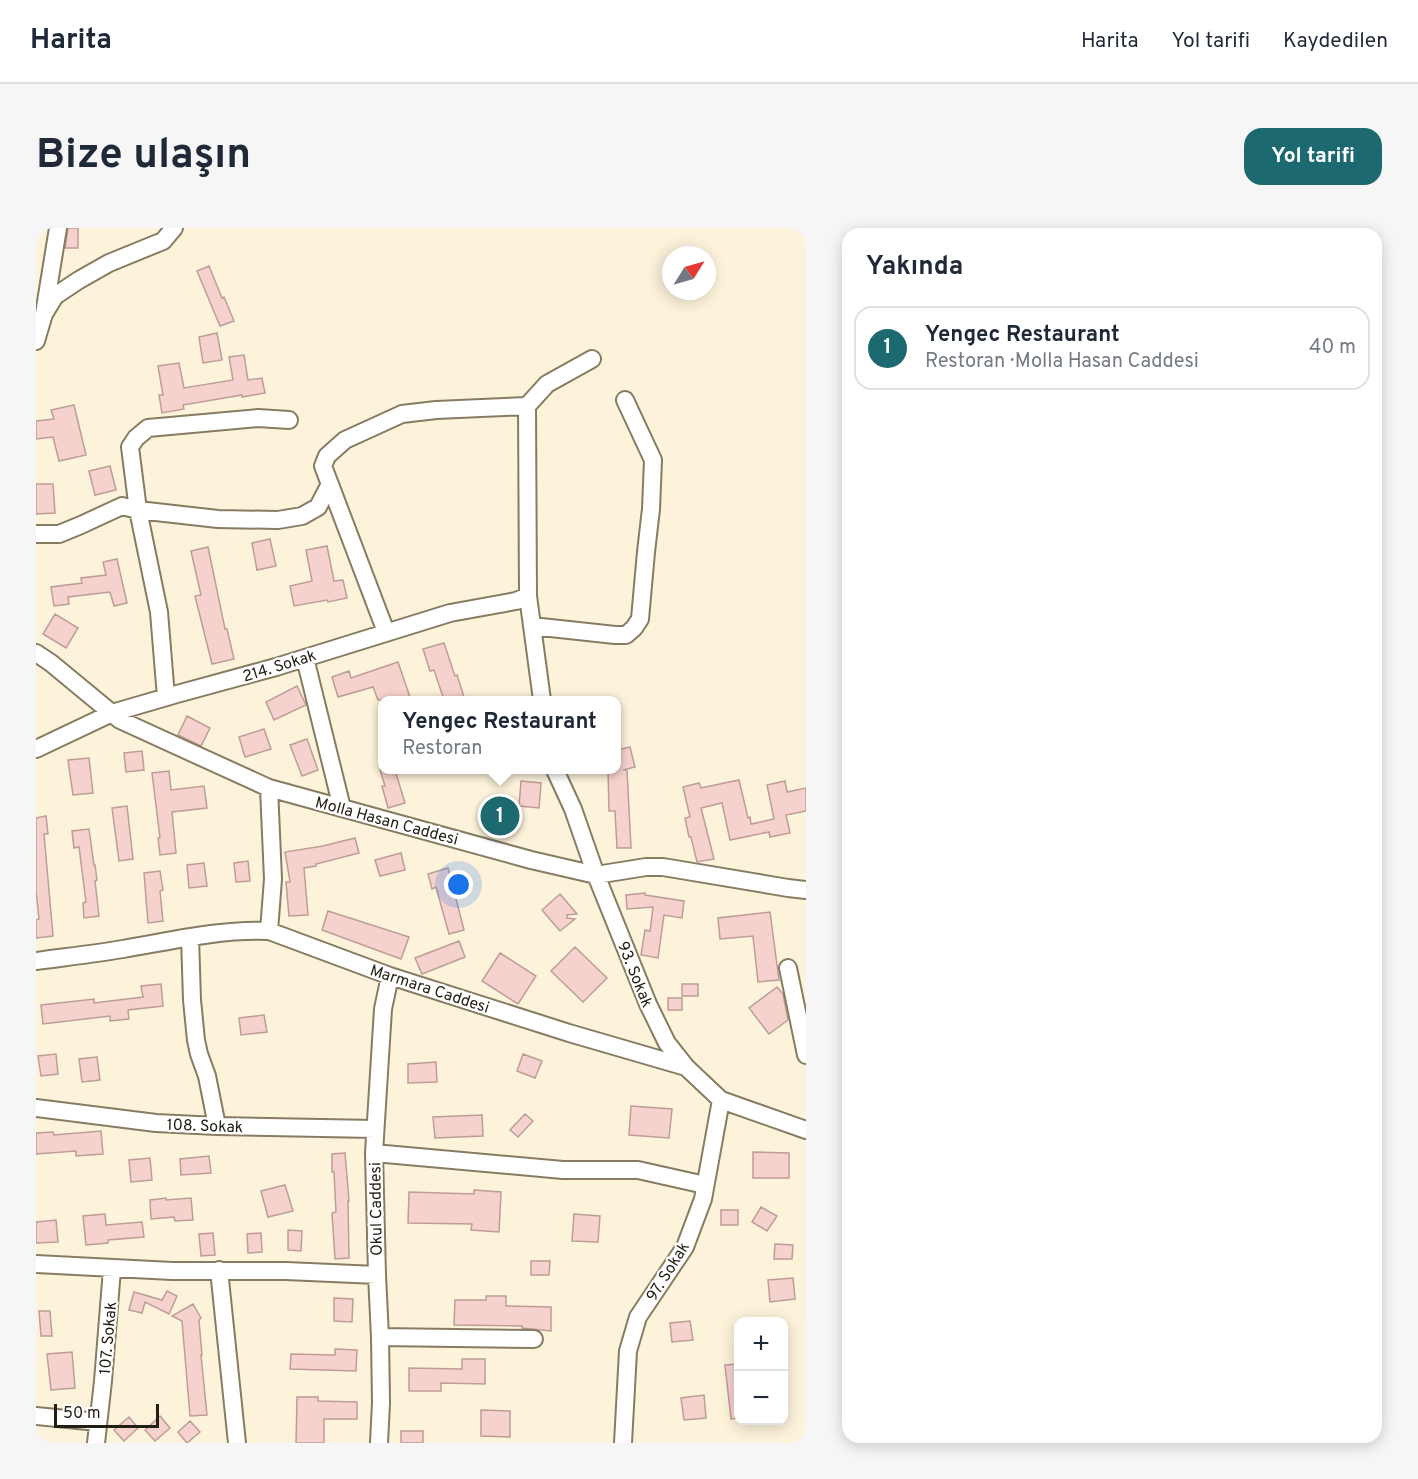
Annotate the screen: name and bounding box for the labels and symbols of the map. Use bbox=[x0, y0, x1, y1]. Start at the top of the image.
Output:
north arrow bbox=[662, 246, 716, 300]
street label: 214. Sokak bbox=[240, 646, 319, 688]
street label: Molla Hasan Caddesi bbox=[313, 793, 460, 851]
pin: 1 bbox=[480, 794, 520, 838]
your location bbox=[444, 870, 473, 899]
street label: 93. Sokak bbox=[612, 939, 656, 1011]
street label: Marmara Caddesi bbox=[367, 961, 492, 1019]
street label: 108. Sokak bbox=[166, 1116, 244, 1138]
street label: Okul Caddesi bbox=[366, 1162, 388, 1256]
street label: 97. Sokak bbox=[643, 1239, 695, 1306]
street label: 107. Sokak bbox=[96, 1301, 122, 1375]
scale bar bbox=[54, 1401, 159, 1428]

